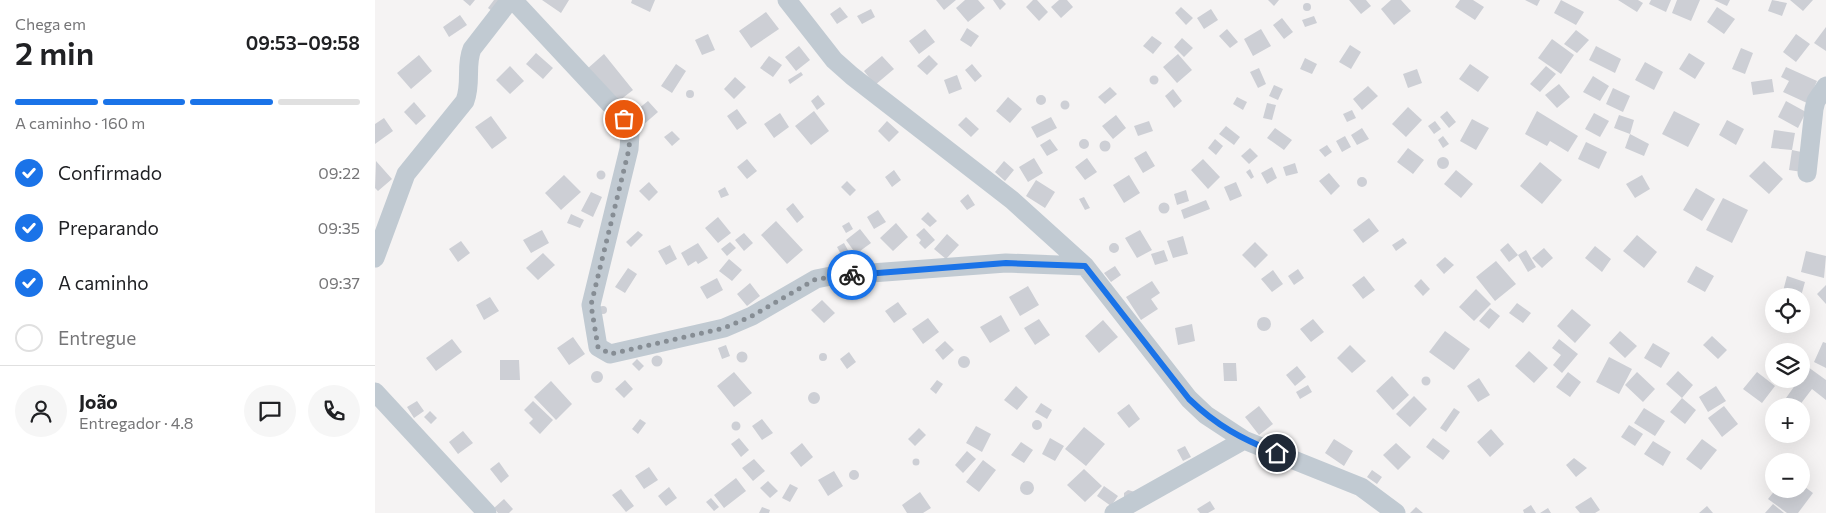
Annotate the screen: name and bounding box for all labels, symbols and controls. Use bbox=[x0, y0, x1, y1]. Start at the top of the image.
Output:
text: Chega em bbox=[15, 14, 86, 33]
text: 09:53–09:58 bbox=[246, 31, 360, 54]
text: 2 min bbox=[15, 32, 94, 72]
pin bbox=[603, 98, 645, 140]
icon: bag bbox=[610, 105, 638, 133]
text: A caminho · 160 m bbox=[15, 113, 145, 132]
icon: check bbox=[15, 159, 43, 187]
text: Confirmado bbox=[58, 161, 162, 184]
text: 09:22 bbox=[318, 163, 360, 182]
icon: check bbox=[15, 214, 43, 242]
text: Preparando bbox=[58, 216, 159, 239]
text: 09:35 bbox=[318, 218, 360, 237]
courier bbox=[827, 250, 877, 300]
icon: bike bbox=[838, 261, 866, 289]
icon: check bbox=[15, 269, 43, 297]
text: A caminho bbox=[58, 271, 149, 294]
text: 09:37 bbox=[319, 273, 360, 292]
map controls bbox=[1765, 288, 1810, 498]
button: locate bbox=[1765, 288, 1810, 333]
text: Entregue bbox=[58, 326, 136, 349]
button: layers bbox=[1765, 343, 1810, 388]
button: person bbox=[15, 385, 67, 437]
button: chat bbox=[244, 385, 296, 437]
button: phone bbox=[308, 385, 360, 437]
text: João bbox=[79, 390, 118, 413]
button: + bbox=[1765, 398, 1810, 443]
text: Entregador · 4.8 bbox=[79, 413, 194, 432]
pin bbox=[1256, 432, 1298, 474]
icon: home bbox=[1263, 439, 1291, 467]
button: − bbox=[1765, 453, 1810, 498]

